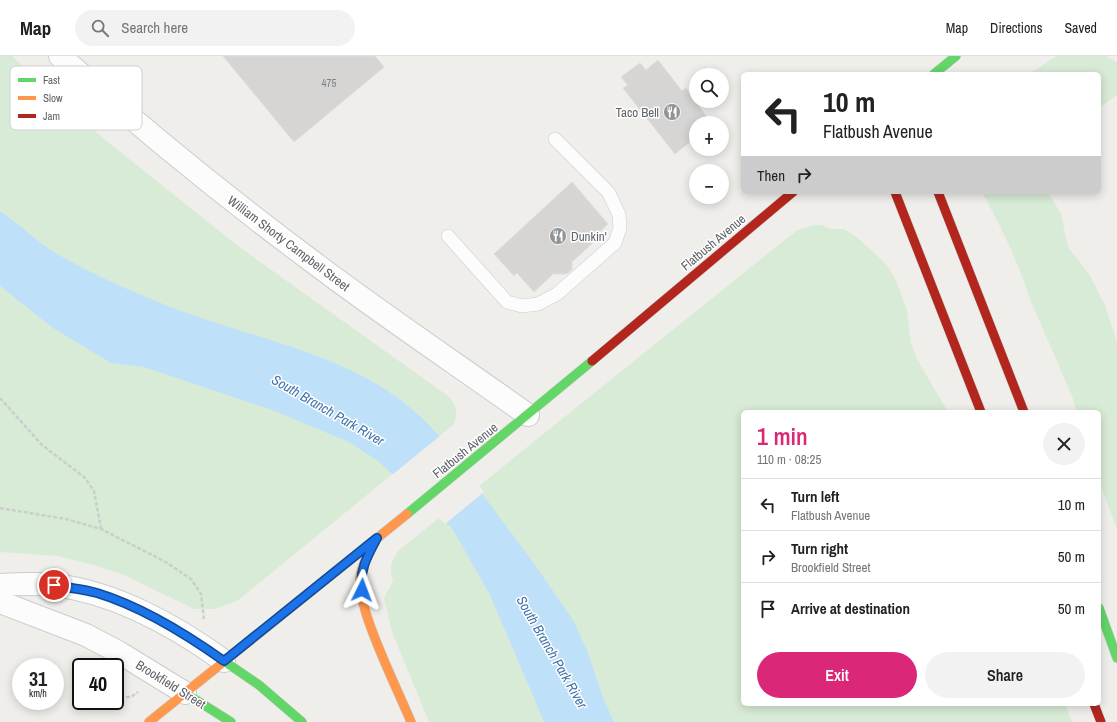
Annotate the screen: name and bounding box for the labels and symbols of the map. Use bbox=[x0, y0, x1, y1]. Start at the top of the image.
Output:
legend bbox=[10, 66, 142, 130]
text: Fast bbox=[43, 73, 61, 87]
house number: 475 bbox=[321, 76, 337, 90]
text: Slow bbox=[43, 91, 63, 105]
restaurant icon: Taco Bell bbox=[662, 102, 682, 122]
place label: Taco Bell bbox=[616, 104, 659, 121]
text: Jam bbox=[43, 109, 60, 123]
street label: William Shorty Campbell Street bbox=[224, 192, 353, 295]
street label: Flatbush Avenue bbox=[678, 210, 749, 274]
restaurant icon: Dunkin' bbox=[548, 226, 568, 246]
place label: Dunkin' bbox=[571, 228, 607, 245]
water label: South Branch Park River bbox=[269, 370, 389, 450]
street label: Flatbush Avenue bbox=[429, 419, 502, 482]
pin bbox=[37, 568, 71, 602]
position arrow bbox=[341, 569, 383, 611]
water label: South Branch Park River bbox=[512, 593, 592, 713]
street label: Brookfield Street bbox=[133, 656, 209, 713]
speed limit sign: 40 bbox=[72, 658, 124, 710]

